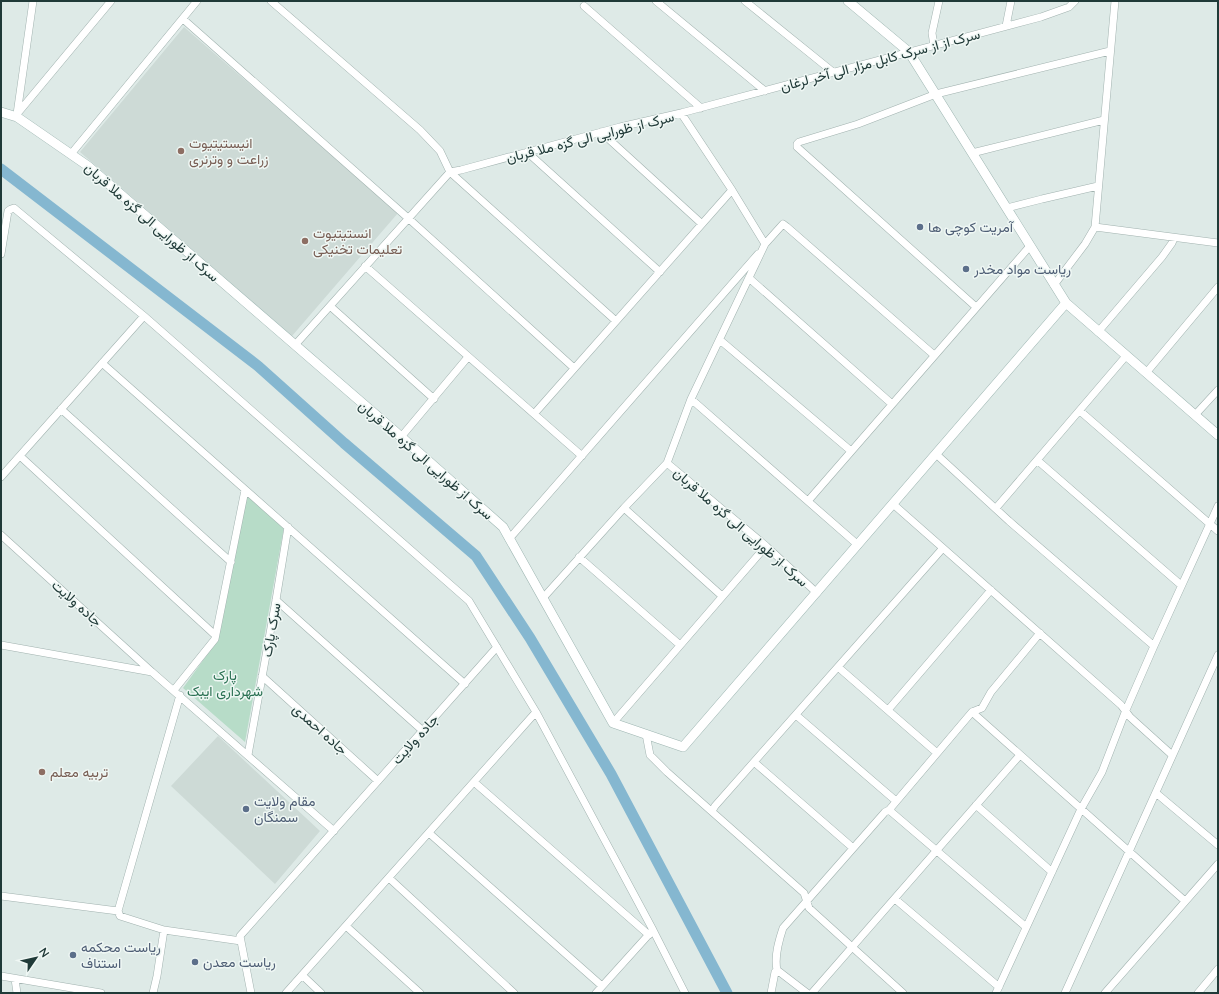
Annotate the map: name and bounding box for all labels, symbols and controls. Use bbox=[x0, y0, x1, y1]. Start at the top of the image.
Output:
street label: سرک از از سرک کابل مزار الی آخر لرغان bbox=[778, 25, 982, 95]
street label: سرک از ظورایی الی گزه ملا قربان bbox=[504, 107, 676, 167]
place label: انیستیتیوت زراعت و وترنری bbox=[189, 134, 269, 168]
marker: انیستیتیوت زراعت و وترنری bbox=[176, 146, 186, 156]
street label: سرک از ظورایی الی گزه ملا قربان bbox=[81, 159, 223, 285]
place label: آمریت کوچی ها bbox=[928, 218, 1015, 237]
marker: آمریت کوچی ها bbox=[915, 222, 925, 232]
place label: انستیتیوت تعلیمات تخنیکی bbox=[313, 224, 402, 258]
marker: انستیتیوت تعلیمات تخنیکی bbox=[300, 236, 310, 246]
place label: ریاست مواد مخدر bbox=[973, 260, 1071, 278]
marker: ریاست مواد مخدر bbox=[961, 264, 971, 274]
street label: سرک از ظورایی الی گزه ملا قربان bbox=[355, 397, 497, 523]
street label: سرک از ظورایی الی گزه ملا قربان bbox=[670, 464, 812, 590]
street label: جاده ولایت bbox=[48, 576, 106, 630]
street label: سرک پارک bbox=[257, 601, 286, 659]
park label: پارک شهرداری ایبک bbox=[187, 666, 263, 700]
street label: جاده احمدی bbox=[289, 700, 351, 758]
street label: جاده ولایت bbox=[388, 710, 442, 768]
place label: تربیه معلم bbox=[50, 763, 108, 781]
marker: تربیه معلم bbox=[37, 767, 47, 777]
place label: مقام ولایت سمنگان bbox=[254, 792, 316, 826]
marker: مقام ولایت سمنگان bbox=[241, 804, 251, 814]
north arrow bbox=[16, 938, 56, 978]
place label: ریاست محکمه استناف bbox=[81, 938, 161, 971]
text: N bbox=[37, 945, 52, 959]
marker: ریاست محکمه استناف bbox=[68, 950, 78, 960]
place label: ریاست معدن bbox=[203, 953, 276, 971]
marker: ریاست معدن bbox=[190, 957, 200, 967]

